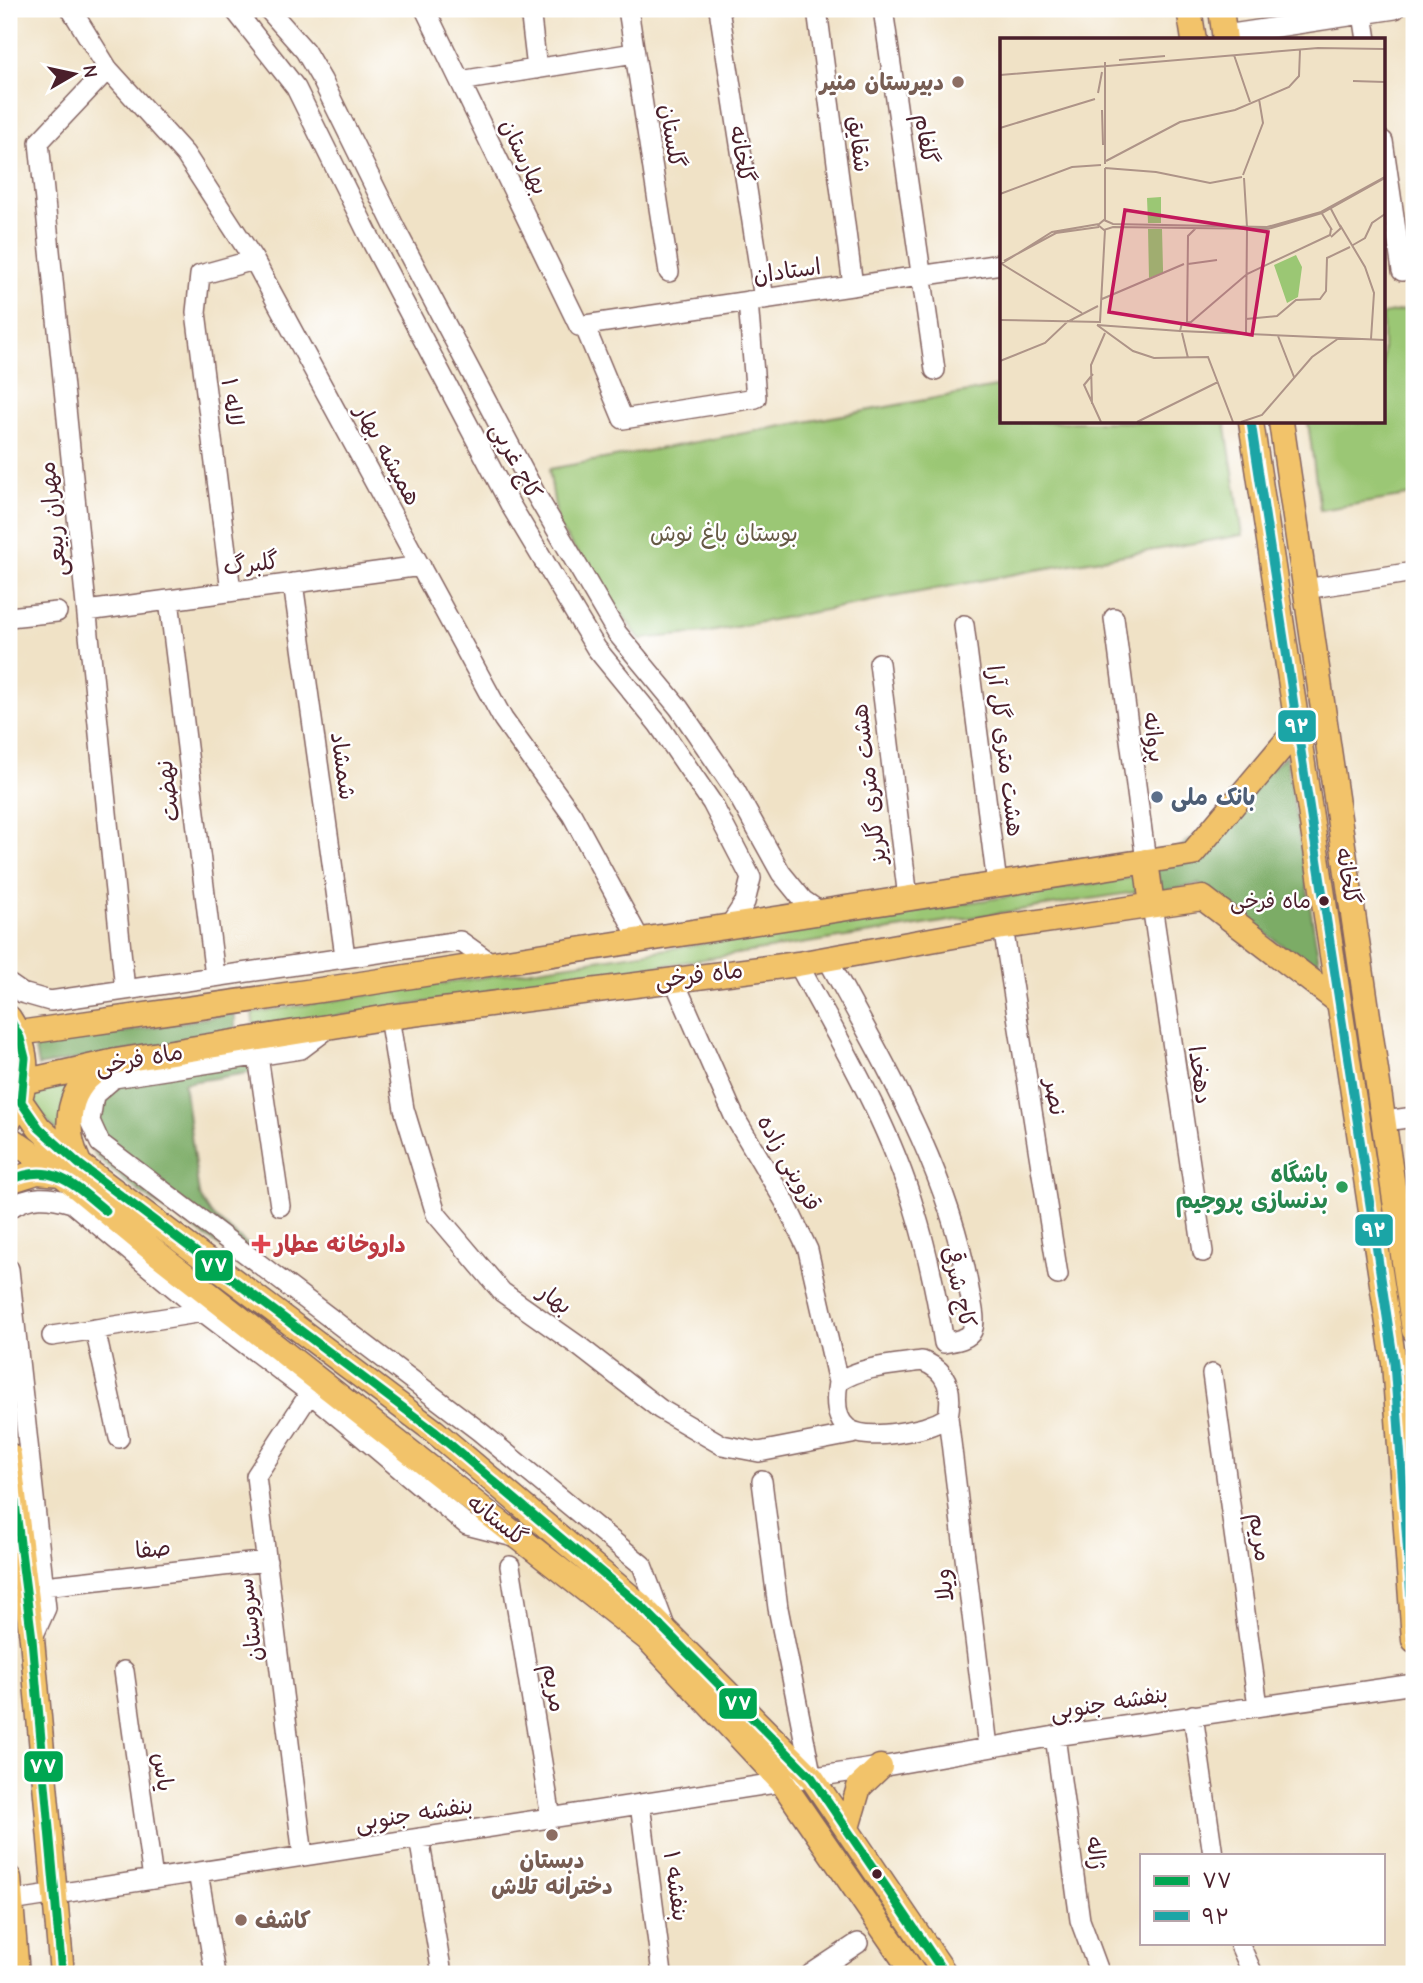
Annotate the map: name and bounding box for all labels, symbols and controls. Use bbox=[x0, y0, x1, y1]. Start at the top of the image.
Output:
north arrow bbox=[38, 38, 108, 108]
inset map bbox=[1000, 38, 1384, 424]
text: N bbox=[78, 64, 102, 79]
place label: دبیرستان منیر bbox=[818, 69, 944, 96]
marker: دبیرستان منیر bbox=[950, 74, 966, 90]
street label: گلستان bbox=[654, 102, 690, 170]
street label: گلفام bbox=[905, 112, 943, 166]
street label: شقایق bbox=[842, 114, 876, 174]
street label: بهارستان bbox=[494, 115, 554, 199]
street label: گلخانه bbox=[724, 123, 760, 185]
street label: استادان bbox=[751, 253, 823, 289]
street label: لاله ۱ bbox=[216, 376, 248, 428]
street label: همیشه بهار bbox=[348, 398, 427, 510]
street label: کاج غربی bbox=[483, 418, 547, 505]
street label: مهران ربیعی bbox=[34, 460, 73, 578]
park label: بوستان باغ نوش bbox=[650, 520, 798, 549]
street label: گلبرگ bbox=[222, 547, 280, 581]
street label: هشت متری گل آرا bbox=[981, 664, 1029, 838]
street label: هشت متری گلریز bbox=[846, 702, 892, 868]
line badge: ۹۲ bbox=[1277, 709, 1317, 743]
street label: پروانه bbox=[1136, 710, 1171, 764]
text: ۹۲ bbox=[1285, 716, 1309, 738]
street label: شمشاد bbox=[325, 730, 361, 802]
street label: نهضت bbox=[151, 759, 185, 823]
place label: بانک ملی bbox=[1171, 784, 1255, 812]
marker: بانک ملی bbox=[1149, 789, 1165, 805]
street label: گلخانه bbox=[1330, 845, 1366, 907]
place label: ماه فرخی bbox=[1230, 889, 1311, 915]
marker: ماه فرخی bbox=[1317, 894, 1331, 908]
street label: ماه فرخی bbox=[653, 956, 745, 995]
street label: ماه فرخی bbox=[93, 1038, 185, 1081]
street label: دهخدا bbox=[1183, 1044, 1217, 1106]
street label: نصر bbox=[1038, 1075, 1071, 1117]
street label: قزوینی زاده bbox=[751, 1110, 826, 1216]
place label: باشگاه بدنسازی پروجیم bbox=[1176, 1160, 1328, 1218]
marker: باشگاه بدنسازی پروجیم bbox=[1334, 1179, 1350, 1195]
line badge: ۹۲ bbox=[1354, 1213, 1394, 1247]
text: ۹۲ bbox=[1362, 1220, 1386, 1242]
place label: داروخانه عطار bbox=[273, 1231, 406, 1260]
marker: داروخانه عطار bbox=[253, 1236, 269, 1252]
street label: کاج شرقی bbox=[935, 1243, 983, 1331]
line badge: ۷۷ bbox=[194, 1249, 234, 1282]
text: ۷۷ bbox=[200, 1255, 228, 1277]
street label: بهار bbox=[531, 1277, 577, 1320]
street label: گلستانه bbox=[462, 1488, 533, 1552]
street label: مریم bbox=[1239, 1511, 1277, 1564]
street label: صفا bbox=[134, 1534, 172, 1564]
street label: ویلا bbox=[929, 1567, 959, 1603]
street label: سروستان bbox=[231, 1577, 269, 1663]
street label: مریم bbox=[533, 1662, 572, 1715]
street label: بنفشه جنوبی bbox=[1048, 1680, 1170, 1727]
line badge: ۷۷ bbox=[718, 1687, 758, 1720]
text: ۷۷ bbox=[724, 1693, 752, 1715]
line badge: ۷۷ bbox=[23, 1750, 64, 1783]
street label: یاس bbox=[147, 1751, 179, 1793]
text: ۷۷ bbox=[29, 1756, 57, 1778]
street label: بنفشه جنوبی bbox=[353, 1791, 475, 1838]
marker: دبستان دخترانه تلاش bbox=[544, 1827, 560, 1843]
street label: ژاله bbox=[1080, 1835, 1112, 1871]
place label: دبستان دخترانه تلاش bbox=[491, 1847, 613, 1900]
street label: بنفشه ۱ bbox=[658, 1849, 694, 1923]
legend bbox=[1140, 1854, 1384, 1944]
unlabelled marker bbox=[870, 1867, 884, 1881]
text: ۷۷ bbox=[1202, 1869, 1232, 1893]
text: ۹۲ bbox=[1202, 1905, 1229, 1929]
place label: کاشف bbox=[255, 1907, 311, 1934]
marker: کاشف bbox=[233, 1912, 249, 1928]

